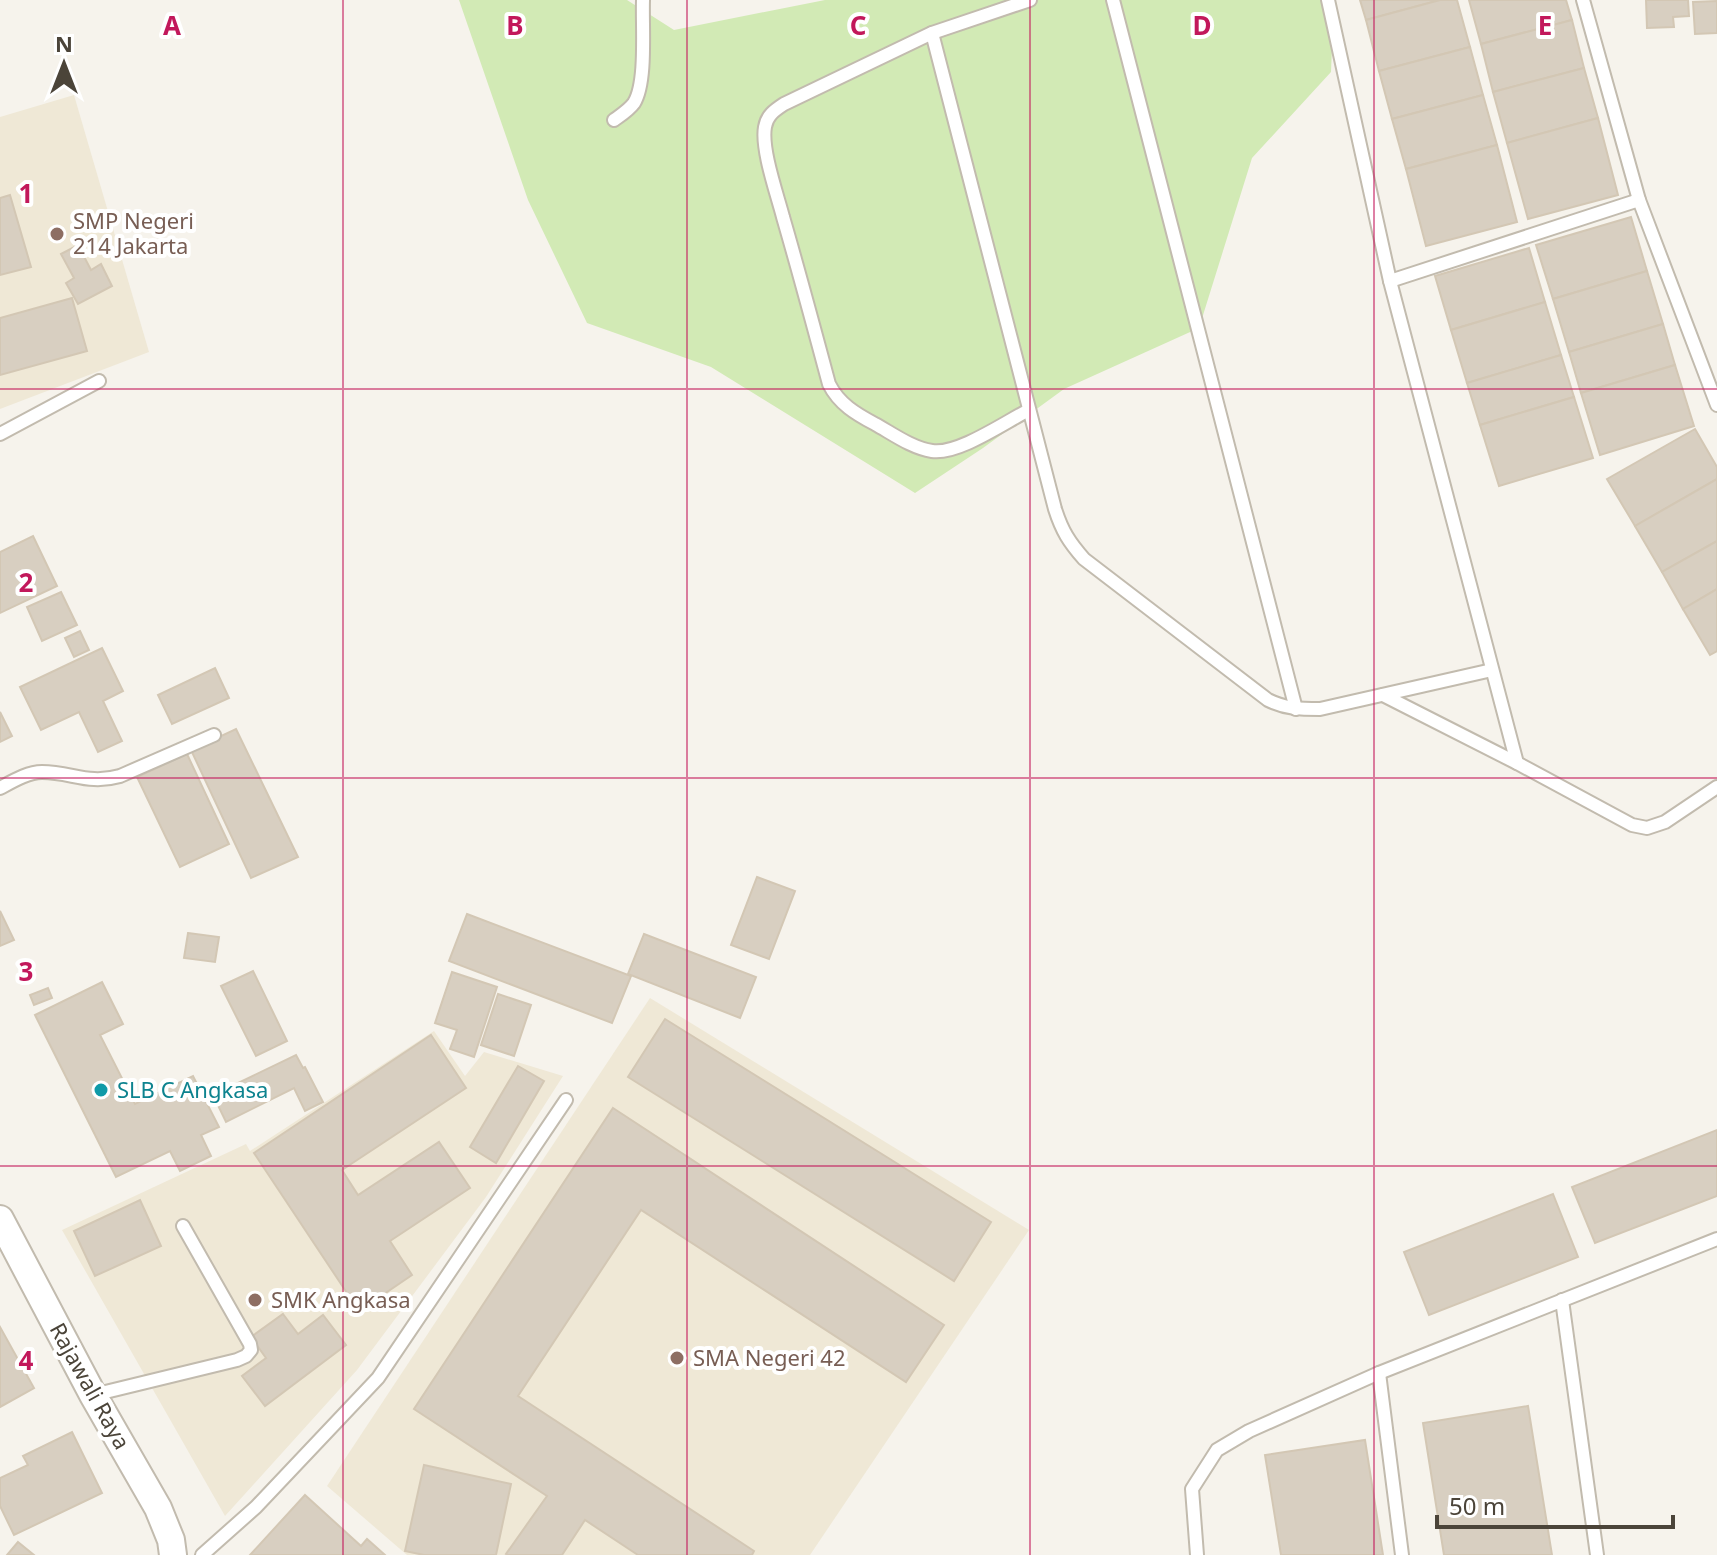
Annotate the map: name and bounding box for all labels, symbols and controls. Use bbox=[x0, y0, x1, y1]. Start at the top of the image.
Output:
text: A bbox=[163, 7, 181, 43]
text: B bbox=[506, 7, 524, 43]
text: C bbox=[850, 7, 866, 43]
text: D bbox=[1192, 7, 1212, 43]
text: E bbox=[1538, 7, 1552, 43]
north arrow bbox=[24, 24, 104, 104]
text: N bbox=[55, 28, 73, 58]
text: 1 bbox=[19, 175, 33, 211]
place label: SMP Negeri 214 Jakarta bbox=[73, 205, 194, 260]
marker: SMP Negeri 214 Jakarta bbox=[48, 225, 66, 243]
text: 2 bbox=[19, 564, 34, 600]
text: 3 bbox=[19, 953, 33, 989]
place label: SLB C Angkasa bbox=[117, 1074, 268, 1104]
marker: SLB C Angkasa bbox=[92, 1081, 110, 1099]
place label: SMK Angkasa bbox=[271, 1284, 411, 1314]
marker: SMK Angkasa bbox=[246, 1291, 264, 1309]
street label: Rajawali Raya bbox=[44, 1317, 138, 1454]
text: 4 bbox=[19, 1342, 34, 1378]
place label: SMA Negeri 42 bbox=[693, 1342, 846, 1372]
marker: SMA Negeri 42 bbox=[668, 1349, 686, 1367]
scale bar bbox=[1437, 1479, 1673, 1529]
text: 50 m bbox=[1449, 1489, 1505, 1522]

